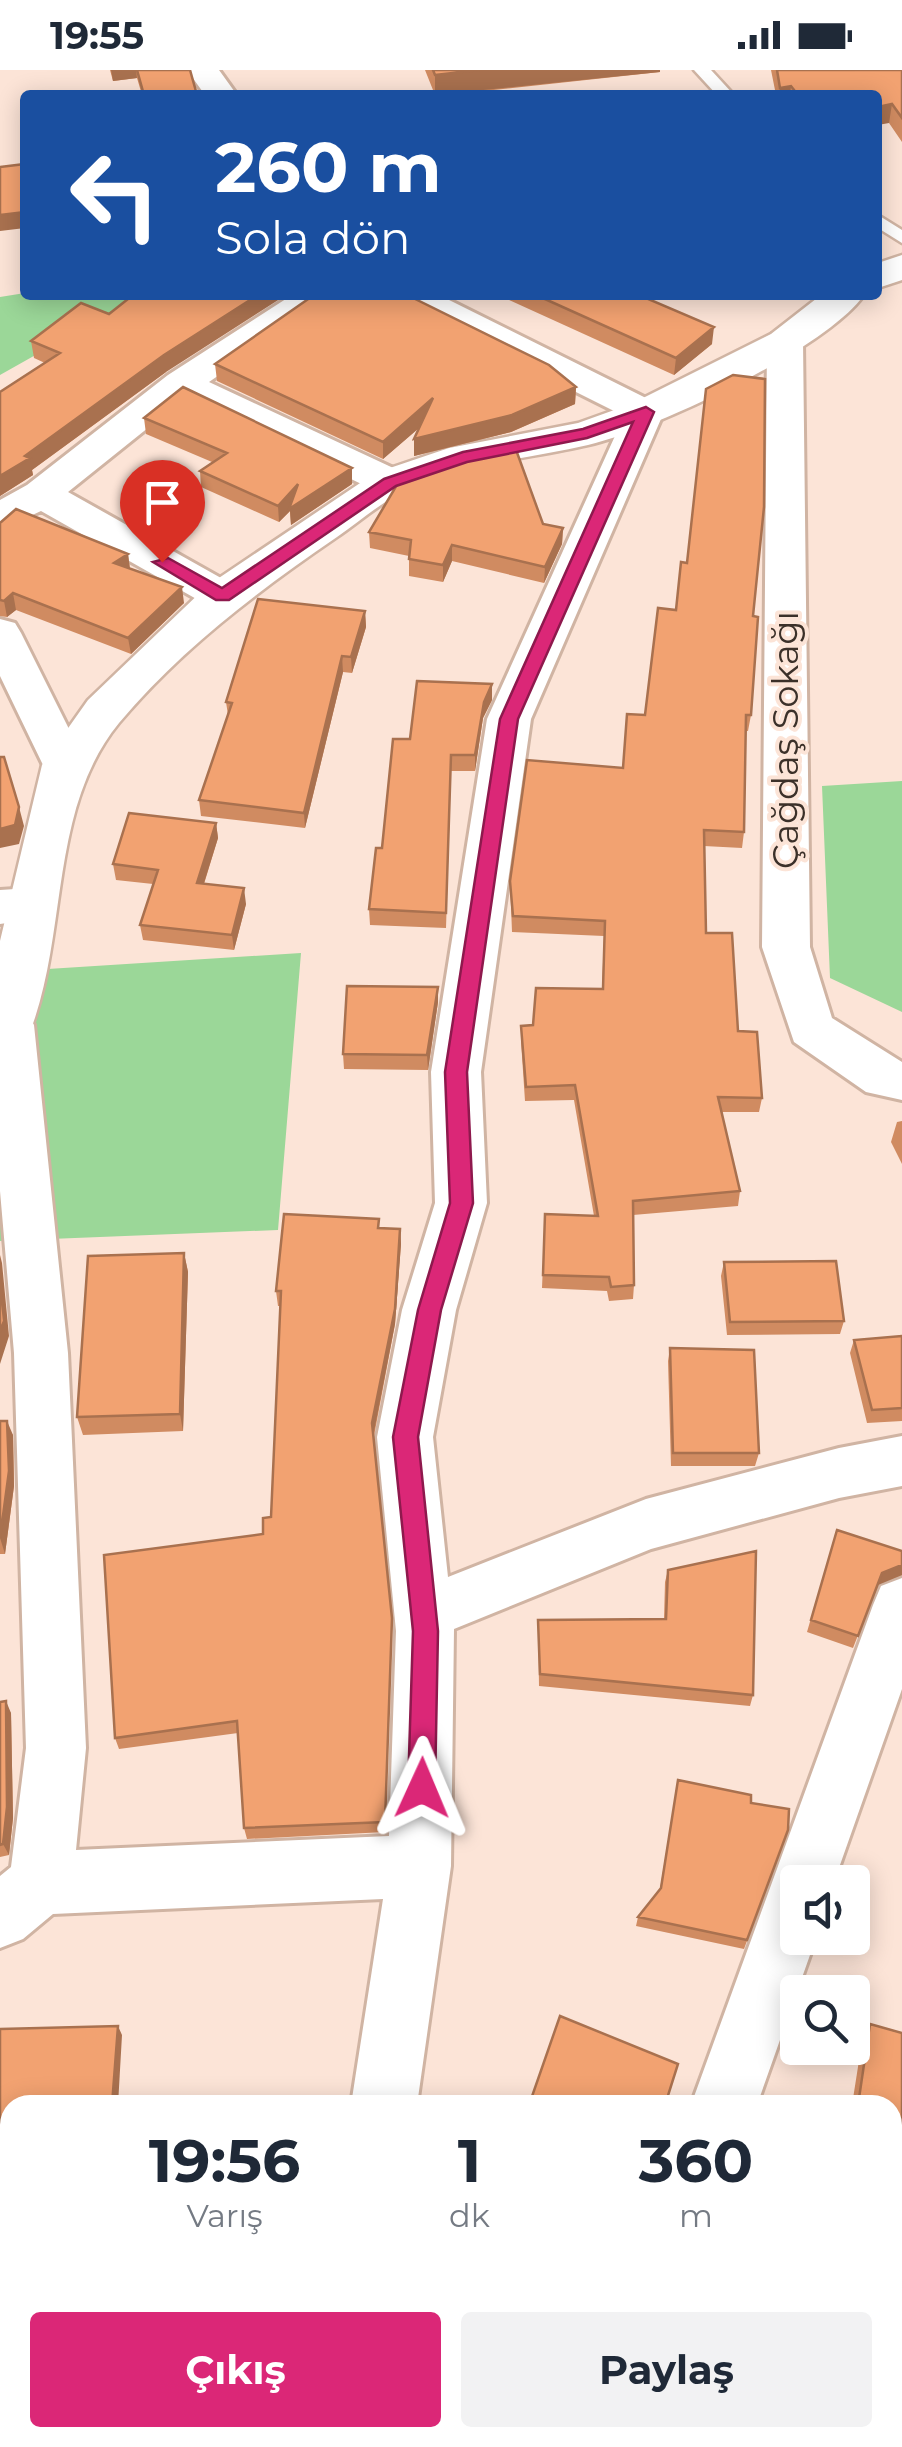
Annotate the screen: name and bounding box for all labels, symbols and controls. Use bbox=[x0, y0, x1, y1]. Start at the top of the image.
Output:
text: 19:55 bbox=[50, 12, 144, 59]
text: 260 m bbox=[215, 124, 442, 210]
icon: left bbox=[50, 130, 180, 260]
text: Sola dön bbox=[215, 210, 410, 265]
pin bbox=[120, 460, 205, 563]
icon: arrive bbox=[135, 475, 190, 530]
street label: Çağdaş Sokağı bbox=[764, 611, 807, 869]
position arrow bbox=[370, 1736, 474, 1840]
map controls bbox=[780, 1865, 870, 2065]
button: sound bbox=[780, 1865, 870, 1955]
button: search bbox=[780, 1975, 870, 2065]
text: 19:56 bbox=[149, 2124, 300, 2197]
text: 1 bbox=[458, 2124, 481, 2197]
text: 360 bbox=[639, 2124, 753, 2197]
text: Varış bbox=[186, 2196, 263, 2235]
text: dk bbox=[449, 2196, 490, 2235]
text: m bbox=[679, 2196, 713, 2235]
button: Çıkış bbox=[30, 2312, 441, 2427]
button: Paylaş bbox=[461, 2312, 872, 2427]

